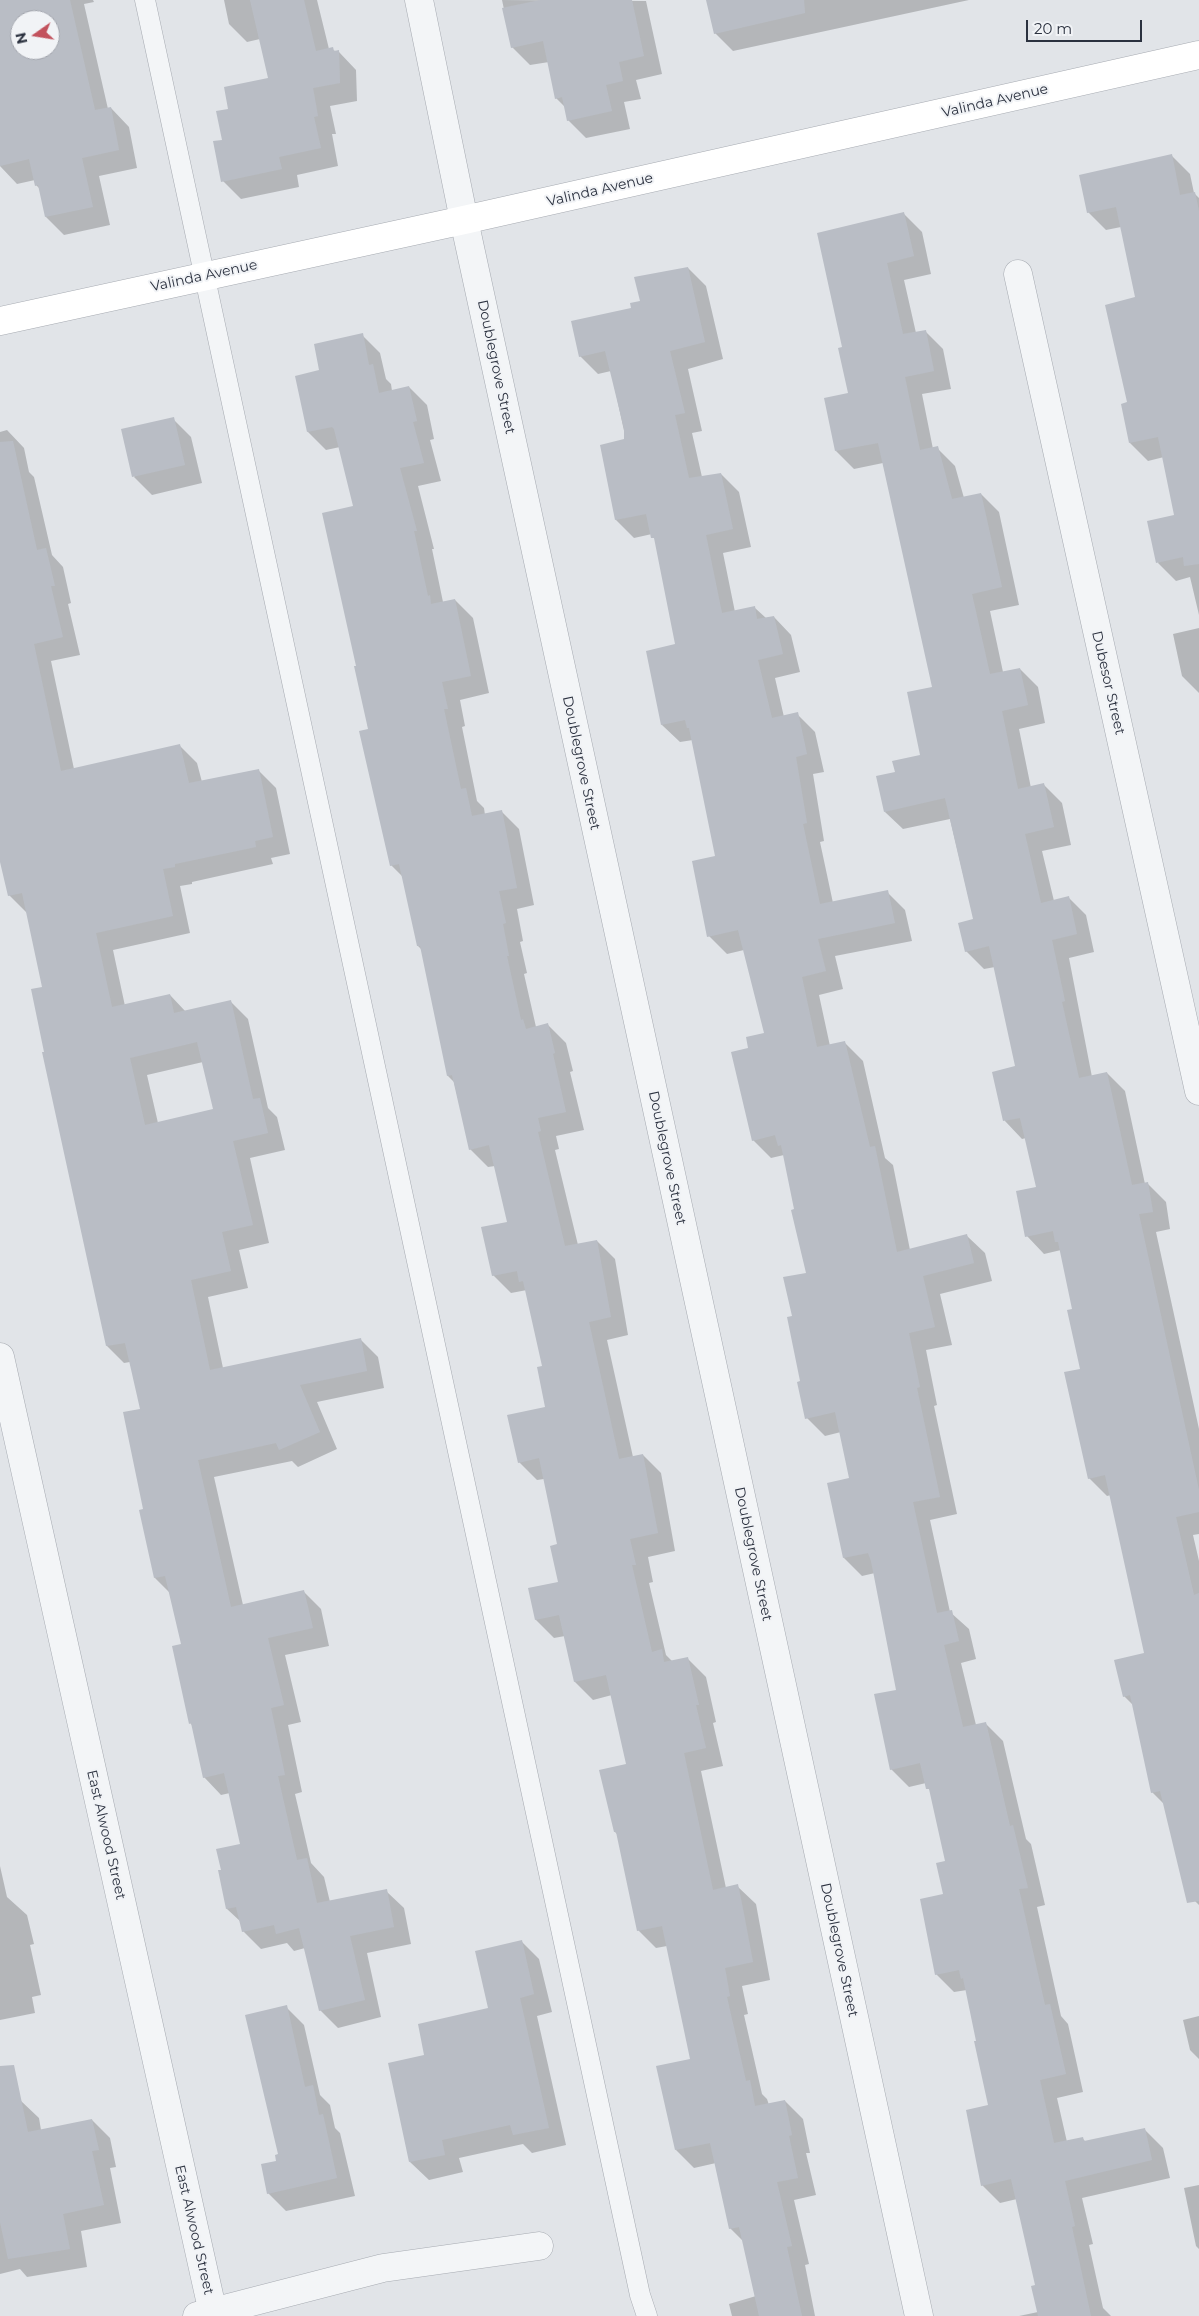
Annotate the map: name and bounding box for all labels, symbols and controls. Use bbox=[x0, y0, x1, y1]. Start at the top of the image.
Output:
north arrow bbox=[10, 10, 60, 60]
scale bar bbox=[1029, 10, 1145, 42]
text: 20 m bbox=[1034, 19, 1072, 38]
text: N bbox=[11, 31, 31, 46]
street label: Valinda Avenue bbox=[940, 81, 1050, 121]
street label: Valinda Avenue bbox=[545, 170, 655, 210]
street label: Valinda Avenue bbox=[149, 257, 259, 295]
street label: Doublegrove Street bbox=[474, 298, 518, 436]
street label: Dubesor Street bbox=[1088, 629, 1128, 737]
street label: Doublegrove Street bbox=[559, 694, 603, 832]
street label: Doublegrove Street bbox=[645, 1089, 689, 1227]
street label: Doublegrove Street bbox=[731, 1485, 775, 1623]
street label: East Alwood Street bbox=[83, 1768, 129, 1902]
street label: Doublegrove Street bbox=[817, 1881, 861, 2019]
street label: East Alwood Street bbox=[171, 2163, 217, 2297]

